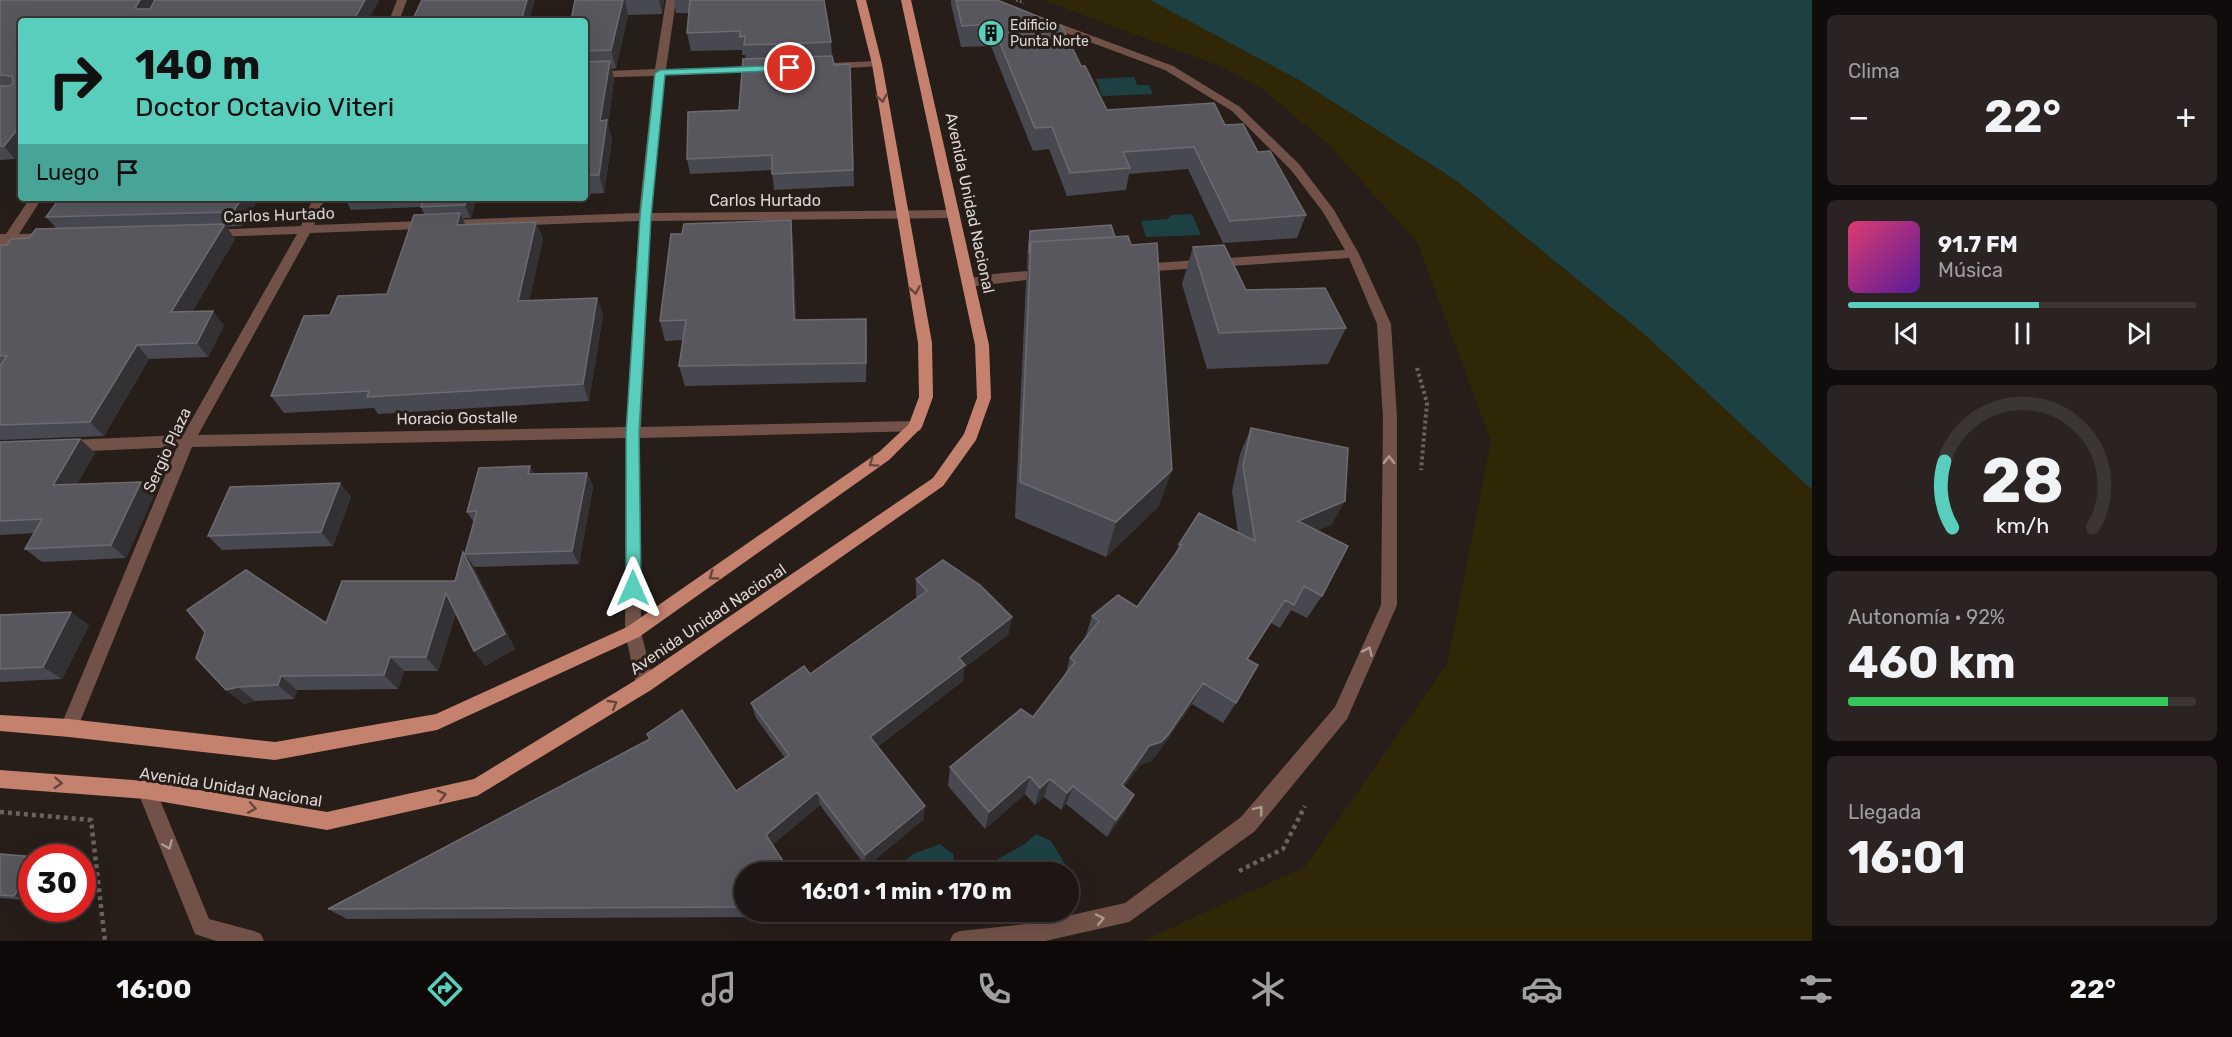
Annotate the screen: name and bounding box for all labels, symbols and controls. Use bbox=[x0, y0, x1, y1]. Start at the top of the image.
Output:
place label: Edificio Punta Norte bbox=[1010, 17, 1089, 50]
building icon: Edificio Punta Norte bbox=[976, 18, 1006, 48]
text: 140 m bbox=[135, 40, 261, 90]
icon: right bbox=[36, 42, 114, 120]
pin bbox=[764, 42, 815, 93]
icon: arrive bbox=[773, 51, 806, 84]
text: Clima bbox=[1848, 59, 1900, 83]
text: 22° bbox=[1984, 90, 2061, 143]
text: Doctor Octavio Viteri bbox=[135, 91, 394, 123]
one-way arrow bbox=[876, 94, 888, 103]
text: − bbox=[1848, 97, 1869, 136]
text: + bbox=[2175, 97, 2196, 136]
street label: Avenida Unidad Nacional bbox=[942, 111, 998, 295]
icon: arrive bbox=[111, 156, 144, 189]
text: Luego bbox=[36, 159, 99, 186]
street label: Carlos Hurtado bbox=[709, 191, 821, 210]
street label: Carlos Hurtado bbox=[223, 204, 335, 226]
text: 91.7 FM bbox=[1938, 231, 2018, 258]
text: Música bbox=[1938, 258, 2003, 282]
one-way arrow bbox=[908, 285, 921, 295]
icon: previous bbox=[1890, 317, 1923, 350]
icon: pause bbox=[2006, 317, 2039, 350]
icon: next bbox=[2122, 317, 2155, 350]
street label: Sergio Plaza bbox=[139, 405, 195, 495]
street label: Horacio Gostalle bbox=[396, 407, 518, 429]
text: 28 bbox=[1981, 444, 2063, 518]
one-way arrow bbox=[868, 456, 879, 467]
one-way arrow bbox=[1383, 456, 1395, 465]
text: km/h bbox=[1995, 513, 2049, 538]
position arrow bbox=[601, 556, 665, 620]
street label: Avenida Unidad Nacional bbox=[626, 560, 790, 678]
one-way arrow bbox=[709, 569, 720, 580]
text: Autonomía · 92% bbox=[1848, 605, 2005, 629]
text: 460 km bbox=[1848, 636, 2016, 689]
one-way arrow bbox=[1361, 647, 1373, 658]
one-way arrow bbox=[607, 699, 617, 711]
street label: Avenida Unidad Nacional bbox=[138, 763, 324, 811]
one-way arrow bbox=[54, 777, 63, 790]
one-way arrow bbox=[437, 789, 447, 802]
text: Llegada bbox=[1848, 800, 1921, 824]
one-way arrow bbox=[247, 802, 256, 814]
one-way arrow bbox=[1252, 806, 1263, 817]
text: 16:01 bbox=[1848, 831, 1966, 884]
one-way arrow bbox=[161, 838, 173, 849]
speed limit sign: 30 bbox=[18, 844, 96, 922]
text: 16:01 · 1 min · 170 m bbox=[801, 878, 1012, 905]
one-way arrow bbox=[1095, 913, 1105, 926]
icon: directions bbox=[424, 968, 466, 1010]
icon: music bbox=[698, 968, 740, 1010]
icon: phone bbox=[973, 968, 1015, 1010]
icon: climate bbox=[1247, 968, 1289, 1010]
icon: car bbox=[1521, 968, 1563, 1010]
icon: filters bbox=[1795, 968, 1837, 1010]
text: 16:00 bbox=[116, 973, 192, 1005]
text: 22° bbox=[2070, 973, 2116, 1005]

